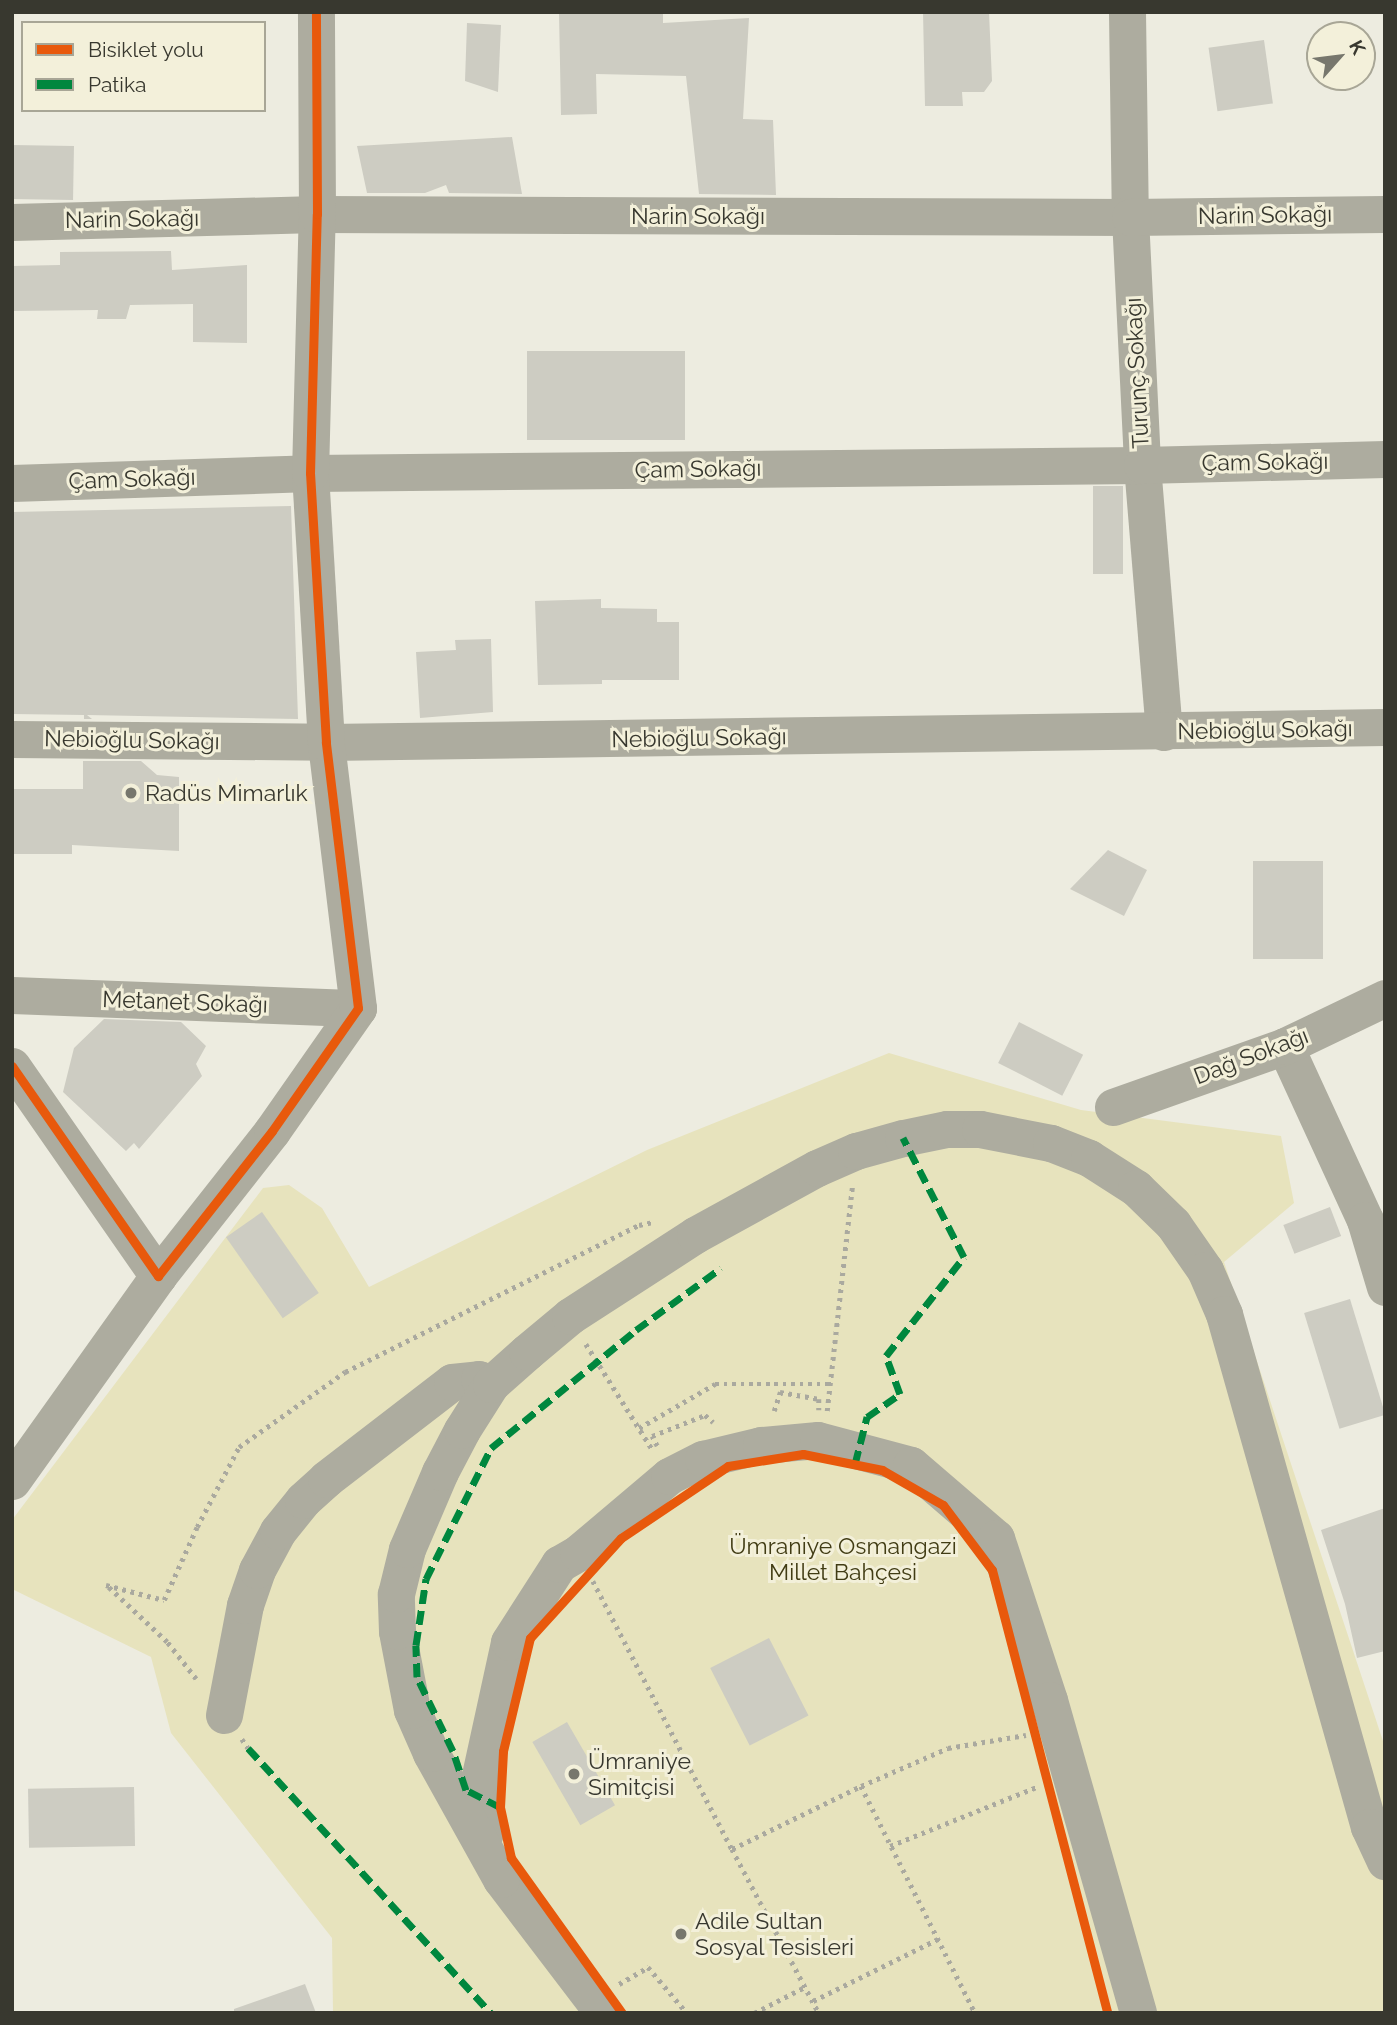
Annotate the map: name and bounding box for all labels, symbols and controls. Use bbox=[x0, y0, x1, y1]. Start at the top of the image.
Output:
legend bbox=[21, 21, 266, 112]
north arrow bbox=[1306, 21, 1376, 91]
text: K bbox=[1345, 36, 1370, 58]
text: Bisiklet yolu bbox=[88, 37, 204, 62]
text: Patika bbox=[88, 72, 146, 97]
street label: Narin Sokağı bbox=[1198, 200, 1332, 230]
street label: Narin Sokağı bbox=[631, 202, 765, 230]
street label: Narin Sokağı bbox=[65, 204, 199, 234]
street label: Turunç Sokağı bbox=[1119, 297, 1155, 449]
street label: Çam Sokağı bbox=[1201, 447, 1329, 477]
street label: Çam Sokağı bbox=[634, 454, 762, 484]
street label: Çam Sokağı bbox=[68, 463, 196, 495]
street label: Nebioğlu Sokağı bbox=[1177, 715, 1353, 745]
street label: Nebioğlu Sokağı bbox=[611, 723, 787, 753]
street label: Nebioğlu Sokağı bbox=[44, 725, 220, 755]
place label: Radüs Mimarlık bbox=[145, 779, 308, 807]
marker: Radüs Mimarlık bbox=[123, 785, 139, 801]
street label: Metanet Sokağı bbox=[102, 985, 268, 1019]
street label: Dağ Sokağı bbox=[1190, 1022, 1312, 1090]
park label: Ümraniye Osmangazi Millet Bahçesi bbox=[729, 1532, 957, 1586]
place label: Ümraniye Simitçisi bbox=[588, 1747, 691, 1801]
marker: Ümraniye Simitçisi bbox=[566, 1766, 582, 1782]
place label: Adile Sultan Sosyal Tesisleri bbox=[695, 1907, 855, 1961]
marker: Adile Sultan Sosyal Tesisleri bbox=[673, 1926, 689, 1942]

